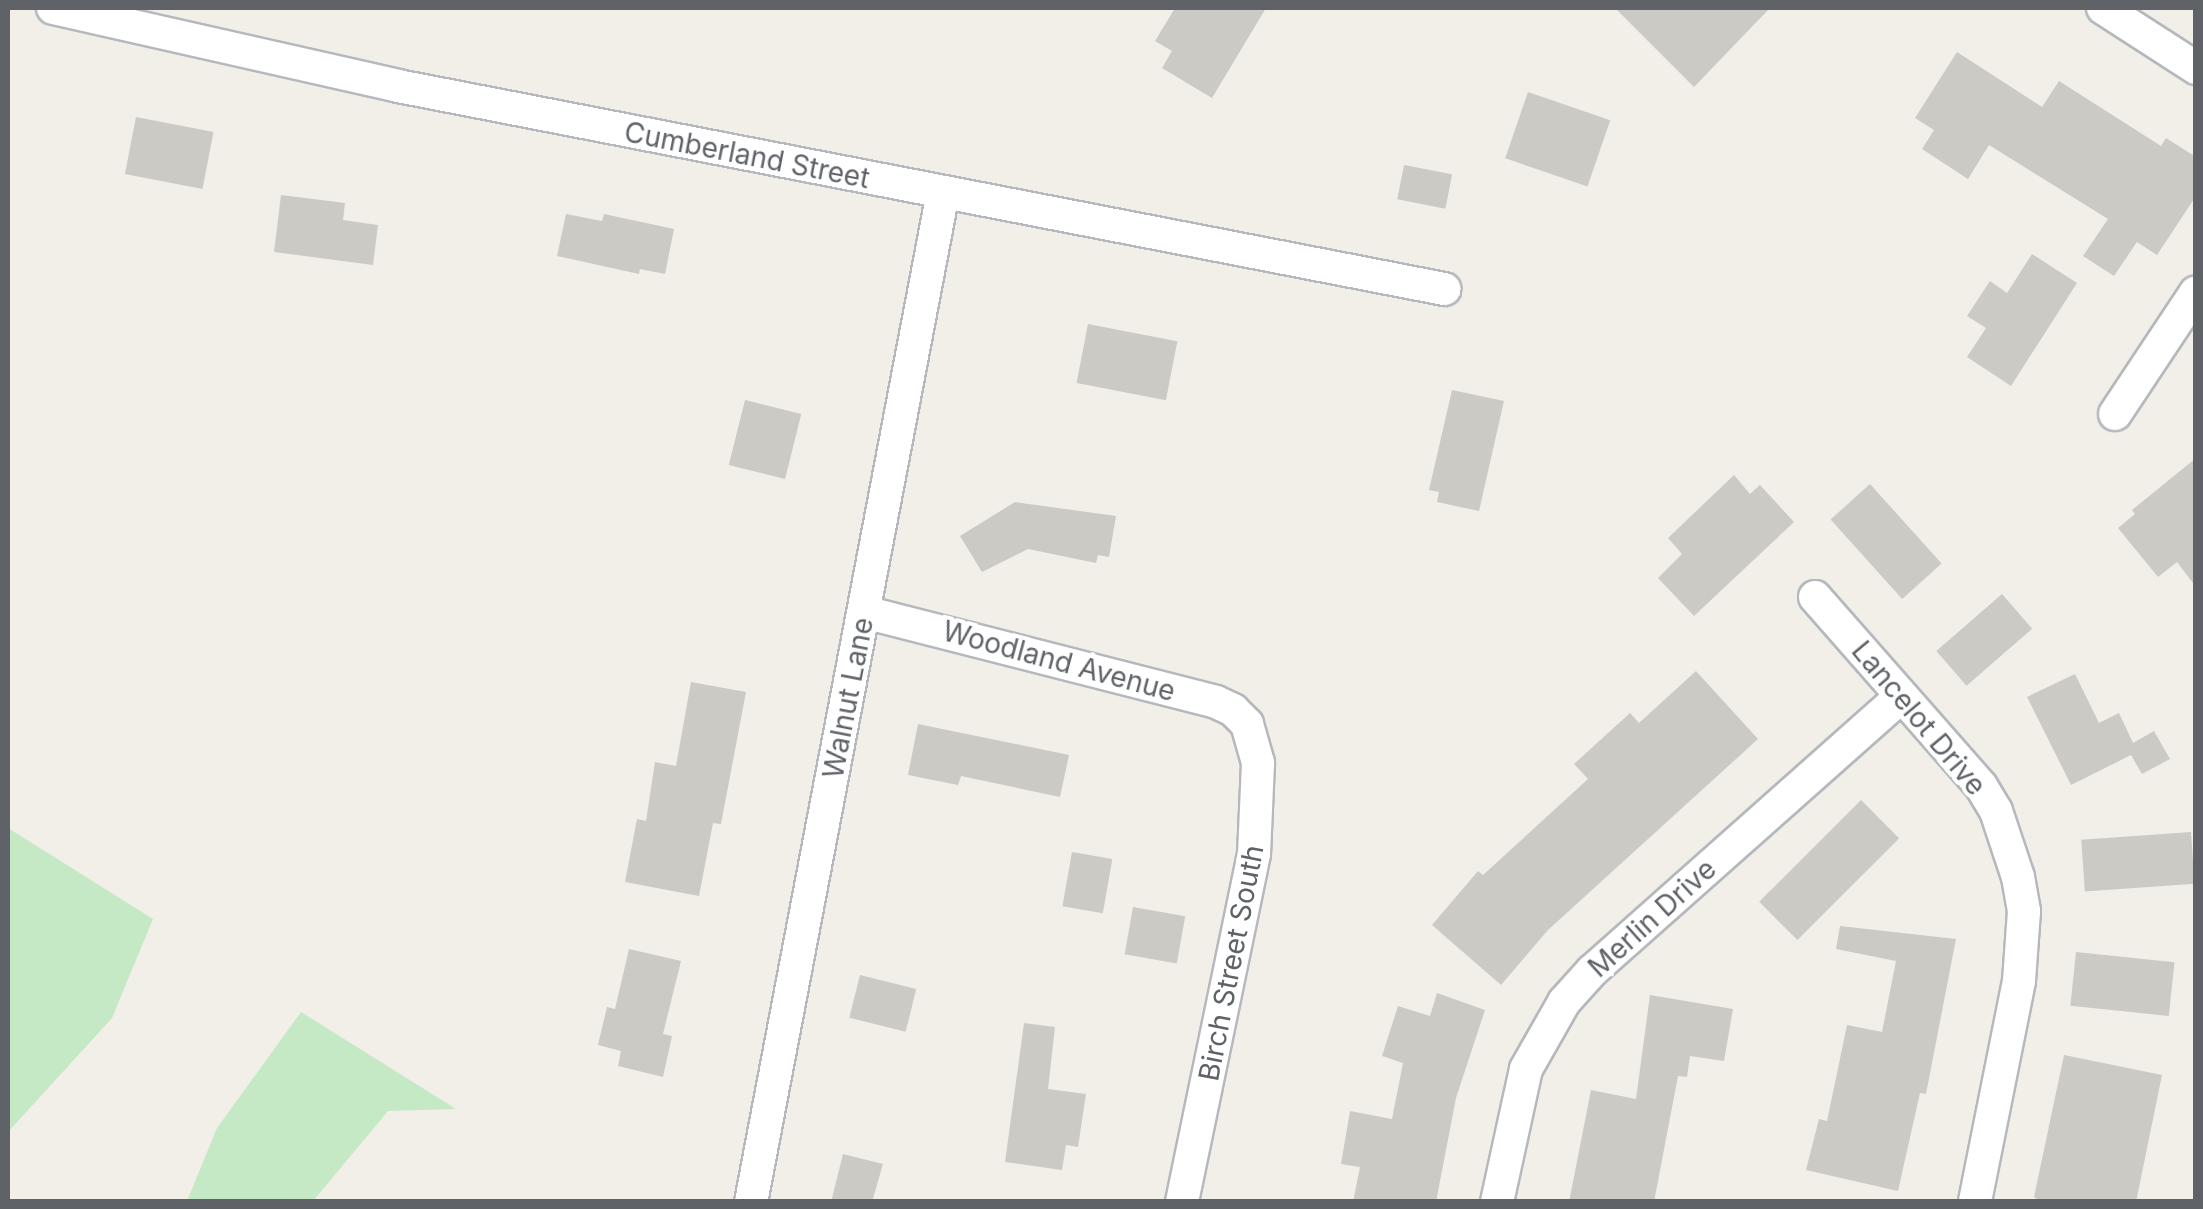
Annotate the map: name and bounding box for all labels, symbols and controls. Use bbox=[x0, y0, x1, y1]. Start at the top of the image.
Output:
street label: Cumberland Street bbox=[622, 115, 872, 195]
street label: Woodland Avenue bbox=[939, 614, 1179, 708]
street label: Walnut Lane bbox=[816, 615, 880, 781]
street label: Lancelot Drive bbox=[1845, 634, 1993, 802]
street label: Birch Street South bbox=[1192, 842, 1270, 1084]
street label: Merlin Drive bbox=[1581, 852, 1723, 984]

